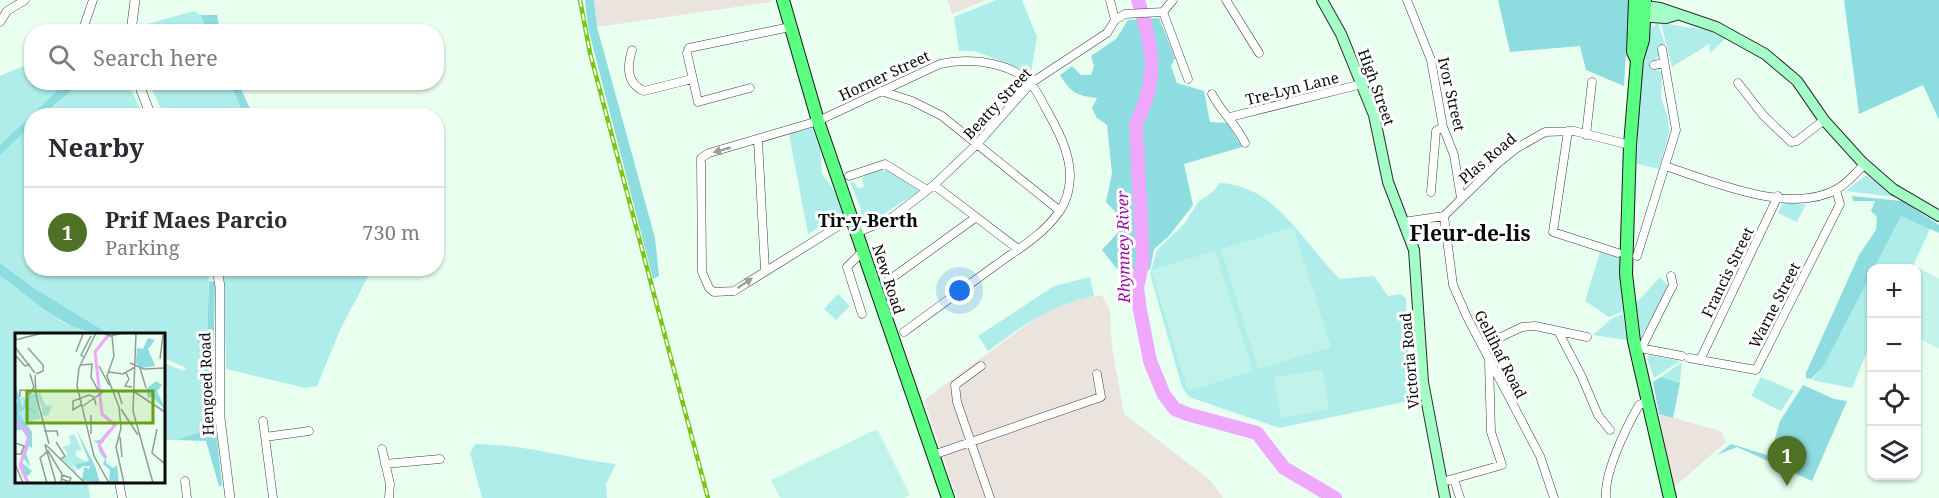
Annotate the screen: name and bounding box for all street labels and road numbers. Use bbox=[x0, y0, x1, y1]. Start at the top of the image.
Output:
street label: Horner Street bbox=[835, 45, 933, 105]
street label: High Street bbox=[1354, 46, 1400, 128]
street label: Ivor Street bbox=[1434, 55, 1470, 133]
street label: Beatty Street bbox=[959, 63, 1035, 143]
street label: Tre-Lyn Lane bbox=[1243, 67, 1341, 109]
street label: Plas Road bbox=[1454, 128, 1520, 188]
street label: Francis Street bbox=[1696, 223, 1758, 321]
street label: New Road bbox=[868, 241, 910, 317]
street label: Warne Street bbox=[1744, 259, 1804, 351]
street label: Gellihaf Road bbox=[1470, 307, 1532, 401]
street label: Victoria Road bbox=[1395, 312, 1423, 410]
street label: Hengoed Road bbox=[194, 332, 218, 436]

